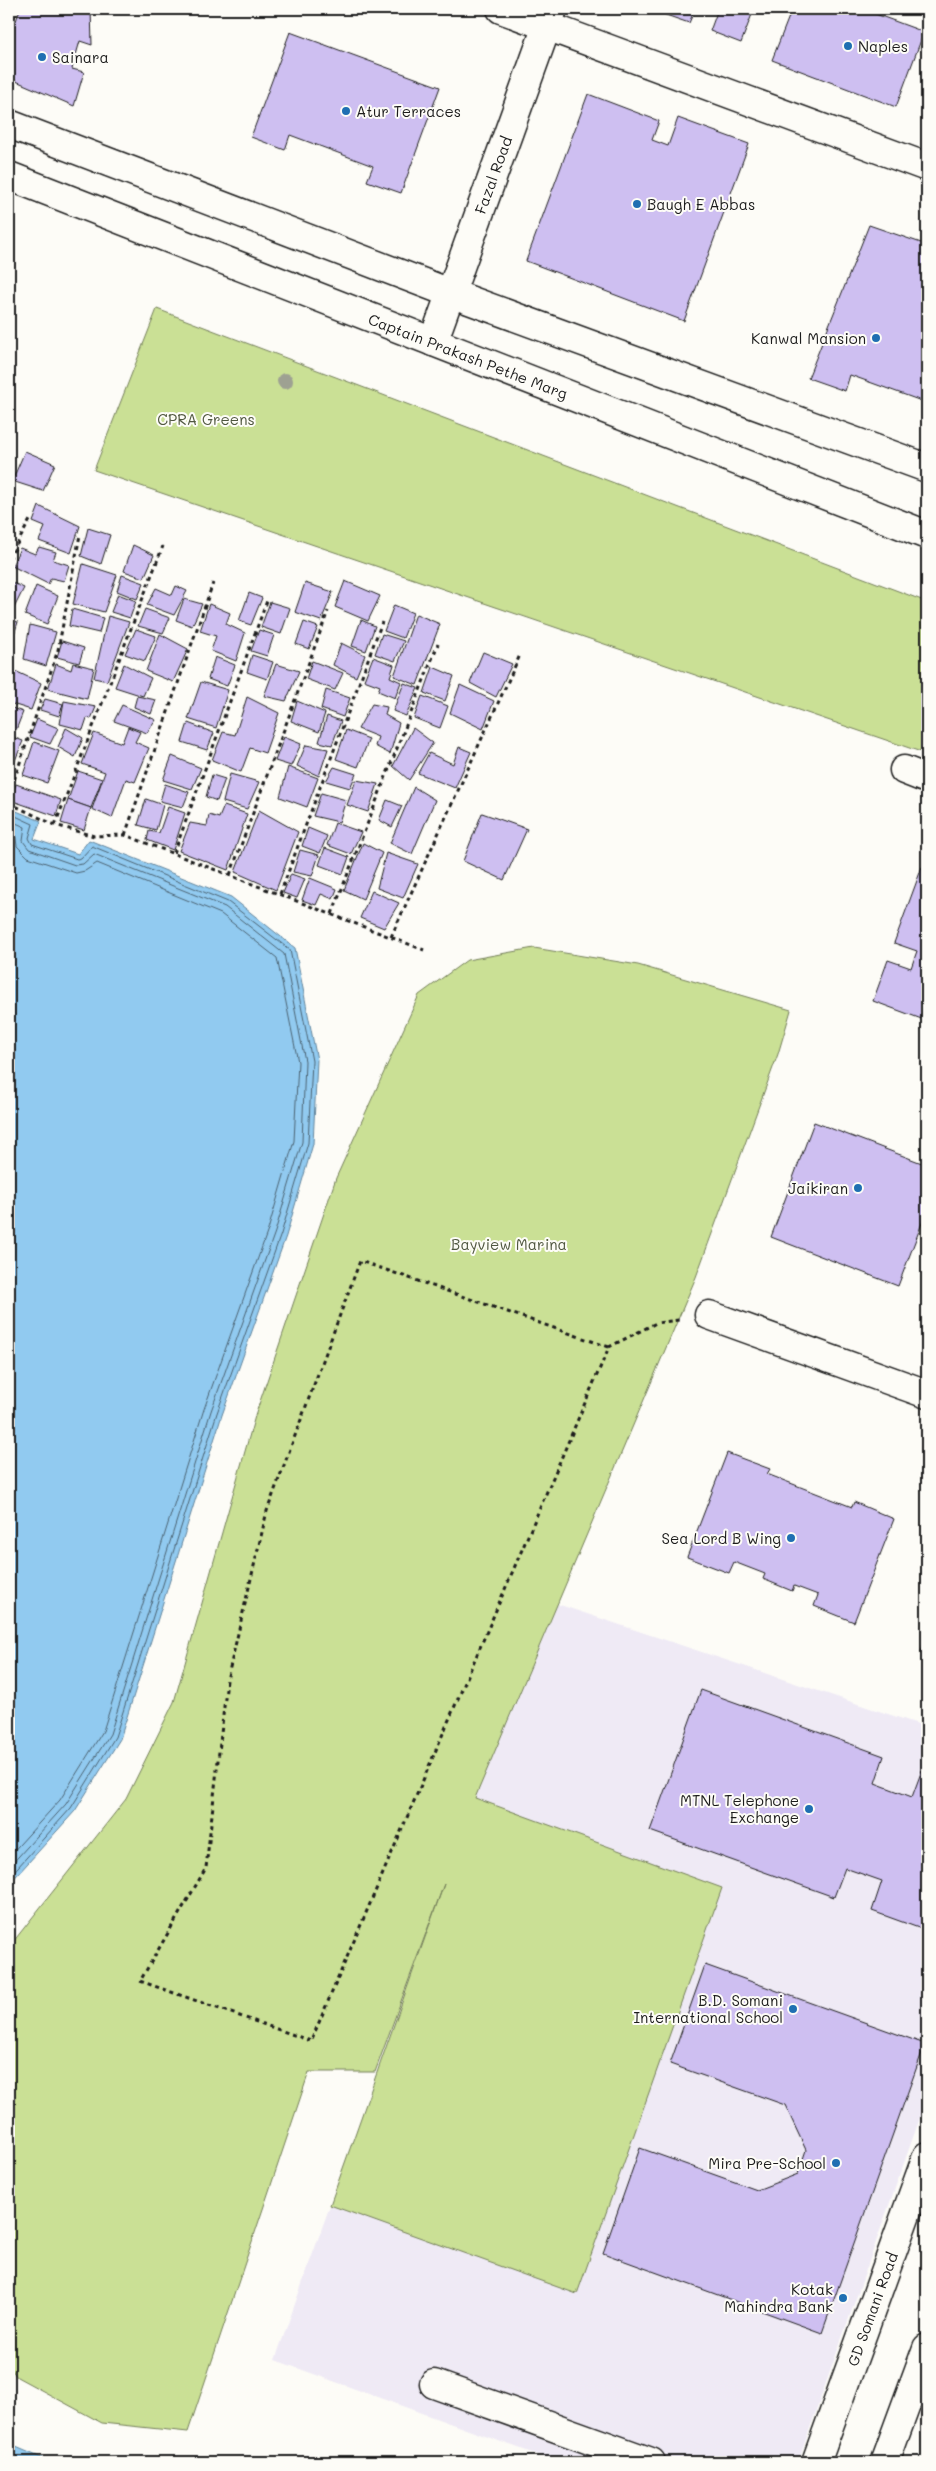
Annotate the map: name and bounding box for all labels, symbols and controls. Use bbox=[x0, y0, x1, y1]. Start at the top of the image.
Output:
place label: Naples bbox=[858, 36, 908, 56]
marker: Naples bbox=[842, 40, 854, 52]
place label: Sainara bbox=[52, 47, 109, 67]
marker: Sainara bbox=[36, 51, 48, 63]
place label: Atur Terraces bbox=[356, 101, 461, 121]
marker: Atur Terraces bbox=[340, 105, 352, 117]
street label: Fazal Road bbox=[470, 133, 516, 217]
place label: Baugh E Abbas bbox=[647, 194, 755, 214]
marker: Baugh E Abbas bbox=[631, 198, 643, 210]
street label: Captain Prakash Pethe Marg bbox=[365, 309, 571, 403]
place label: Kanwal Mansion bbox=[751, 328, 866, 348]
marker: Kanwal Mansion bbox=[870, 332, 882, 344]
park label: CPRA Greens bbox=[157, 409, 255, 429]
place label: Jaikiran bbox=[788, 1178, 848, 1198]
marker: Jaikiran bbox=[852, 1182, 864, 1194]
park label: Bayview Marina bbox=[451, 1234, 567, 1254]
place label: Sea Lord B Wing bbox=[662, 1528, 781, 1548]
marker: Sea Lord B Wing bbox=[785, 1532, 797, 1544]
place label: MTNL Telephone Exchange bbox=[680, 1790, 799, 1827]
marker: MTNL Telephone Exchange bbox=[803, 1803, 815, 1815]
place label: B.D. Somani International School bbox=[633, 1990, 783, 2027]
marker: B.D. Somani International School bbox=[787, 2003, 799, 2015]
place label: Mira Pre-School bbox=[708, 2153, 826, 2173]
marker: Mira Pre-School bbox=[830, 2157, 842, 2169]
street label: GD Somani Road bbox=[842, 2249, 902, 2369]
place label: Kotak Mahindra Bank bbox=[724, 2279, 833, 2316]
marker: Kotak Mahindra Bank bbox=[837, 2292, 849, 2304]

